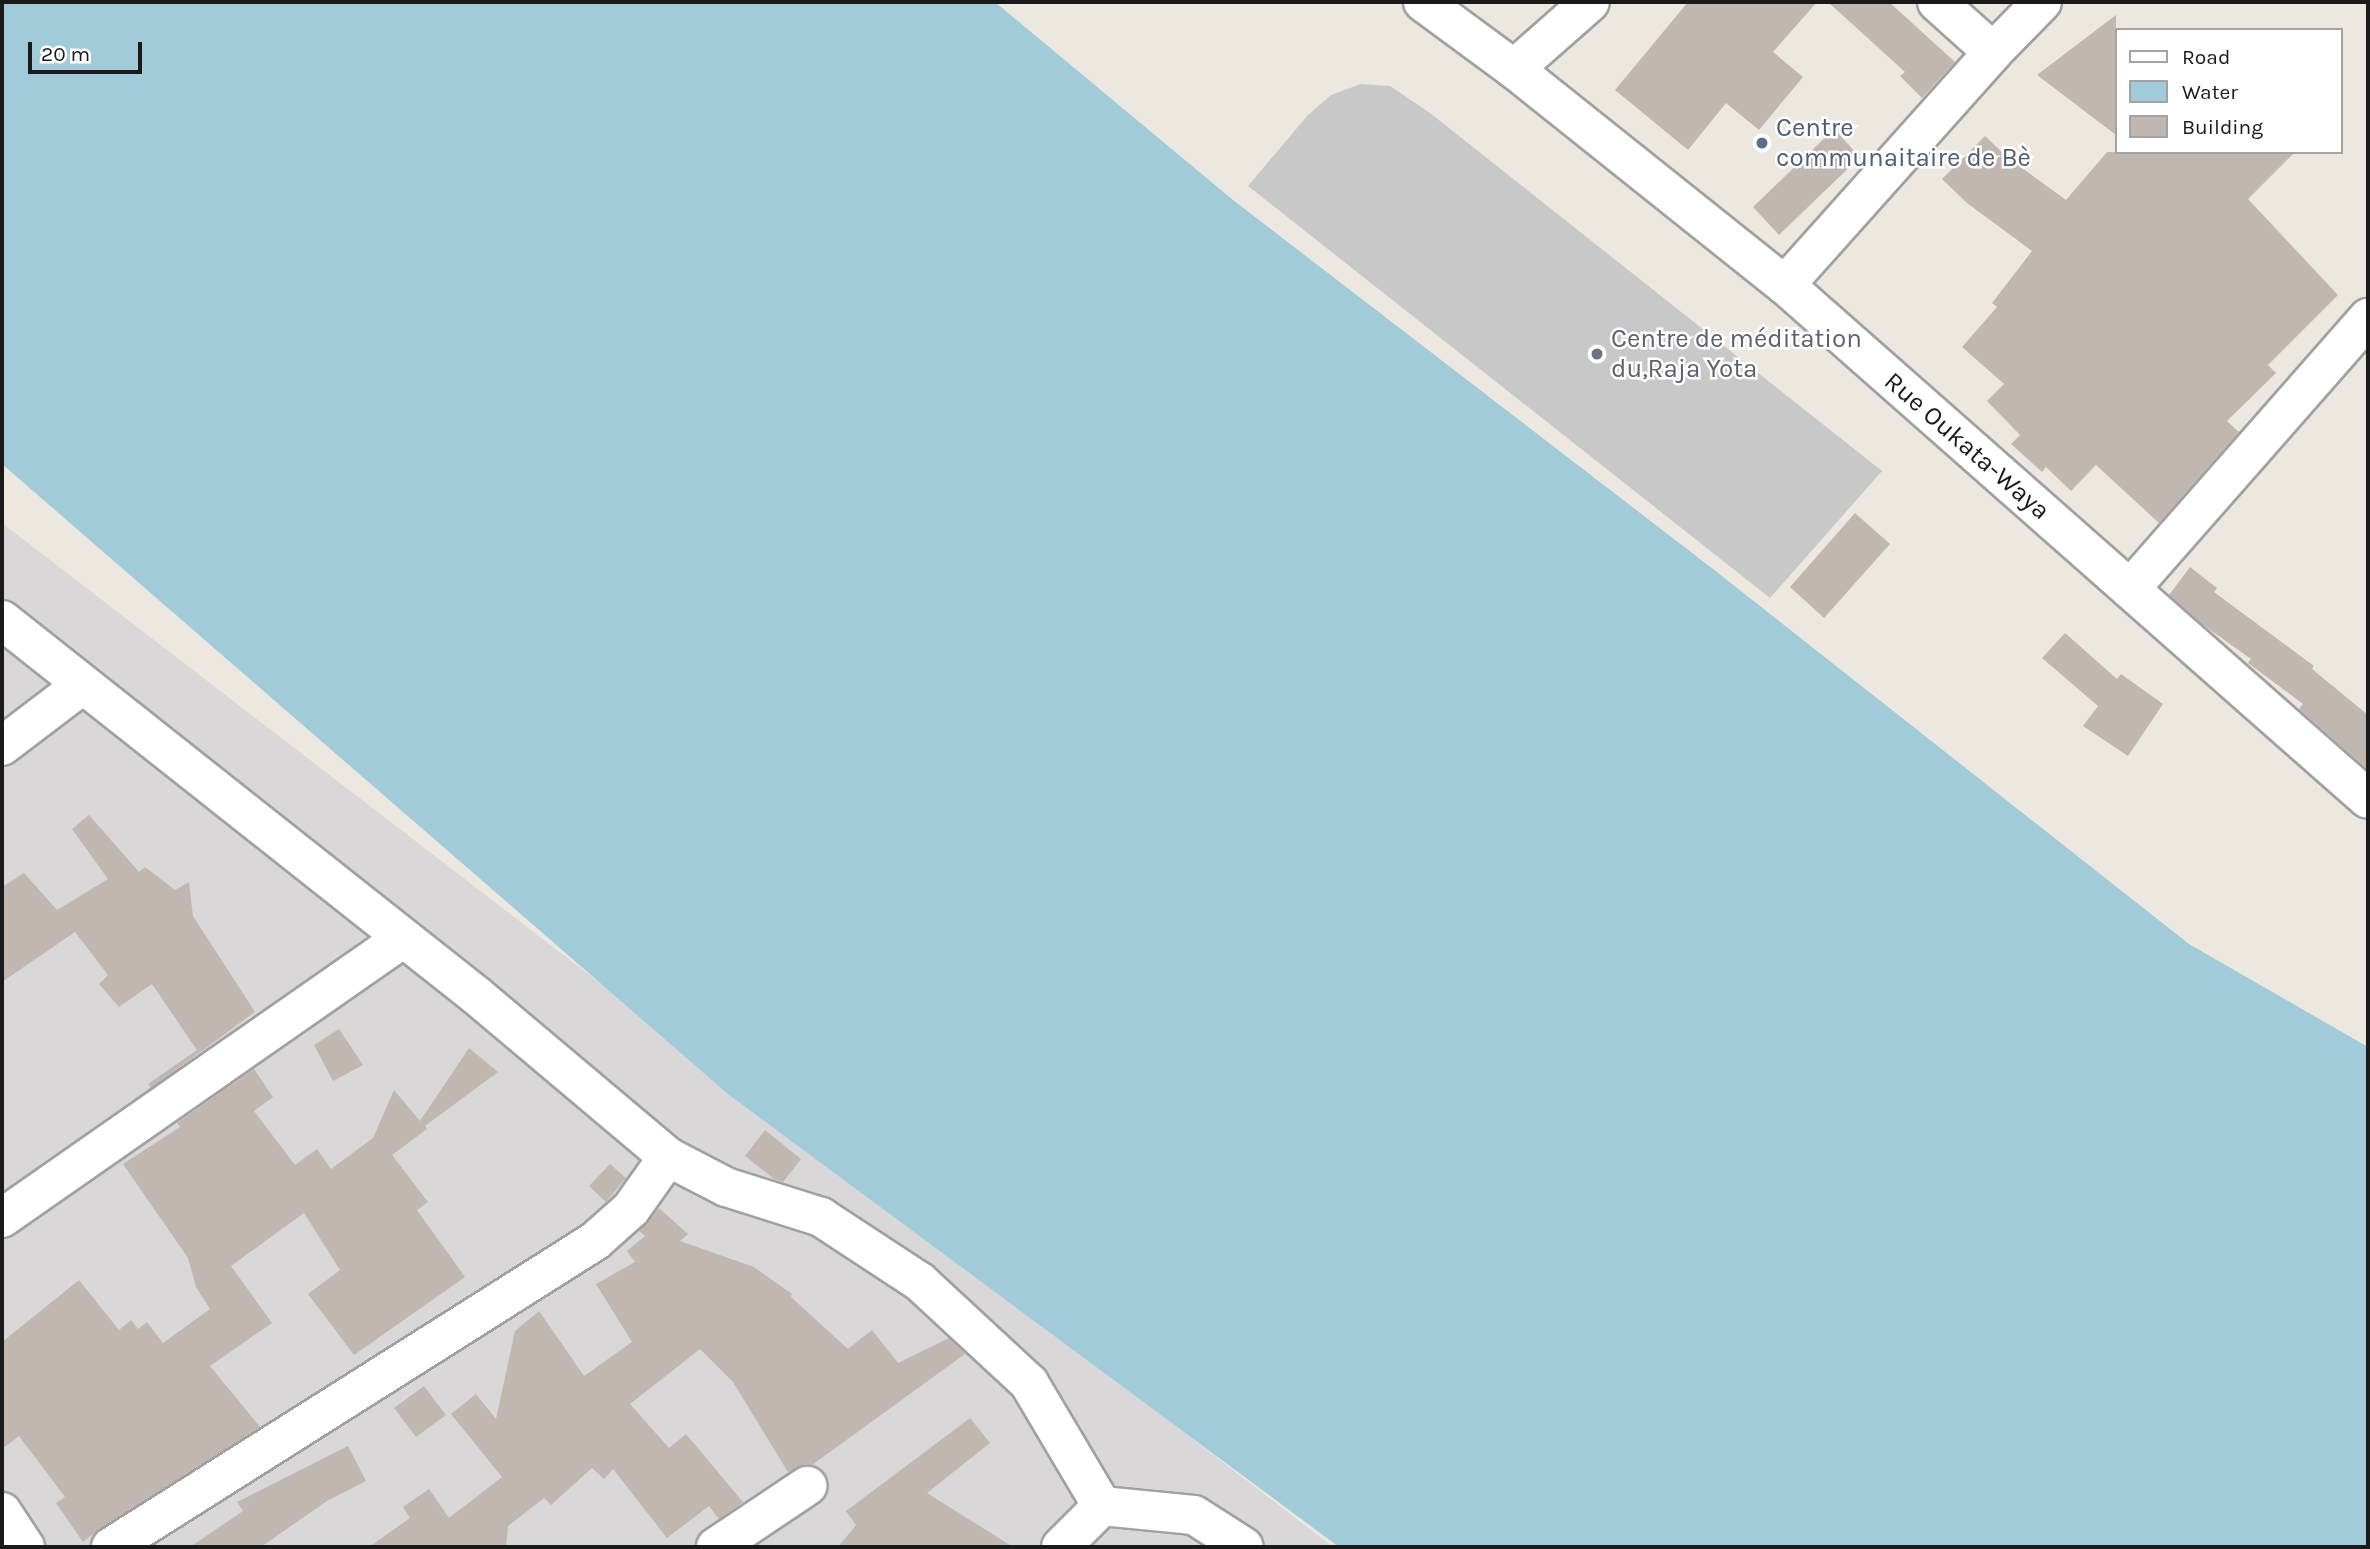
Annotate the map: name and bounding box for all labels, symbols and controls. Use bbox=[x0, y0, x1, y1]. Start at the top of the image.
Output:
scale bar bbox=[32, 28, 145, 72]
legend bbox=[2114, 28, 2342, 154]
text: 20 m bbox=[41, 42, 90, 66]
text: Road bbox=[2182, 45, 2230, 69]
text: Water bbox=[2182, 80, 2238, 104]
place label: Centre communaitaire de Bè bbox=[1776, 112, 2031, 174]
text: Building bbox=[2182, 115, 2263, 139]
marker: Centre communaitaire de Bè bbox=[1754, 135, 1770, 151]
place label: Centre de méditation du,Raja Yota bbox=[1611, 323, 1862, 384]
marker: Centre de méditation du,Raja Yota bbox=[1589, 346, 1605, 362]
street label: Rue Oukata-Waya bbox=[1878, 366, 2056, 526]

